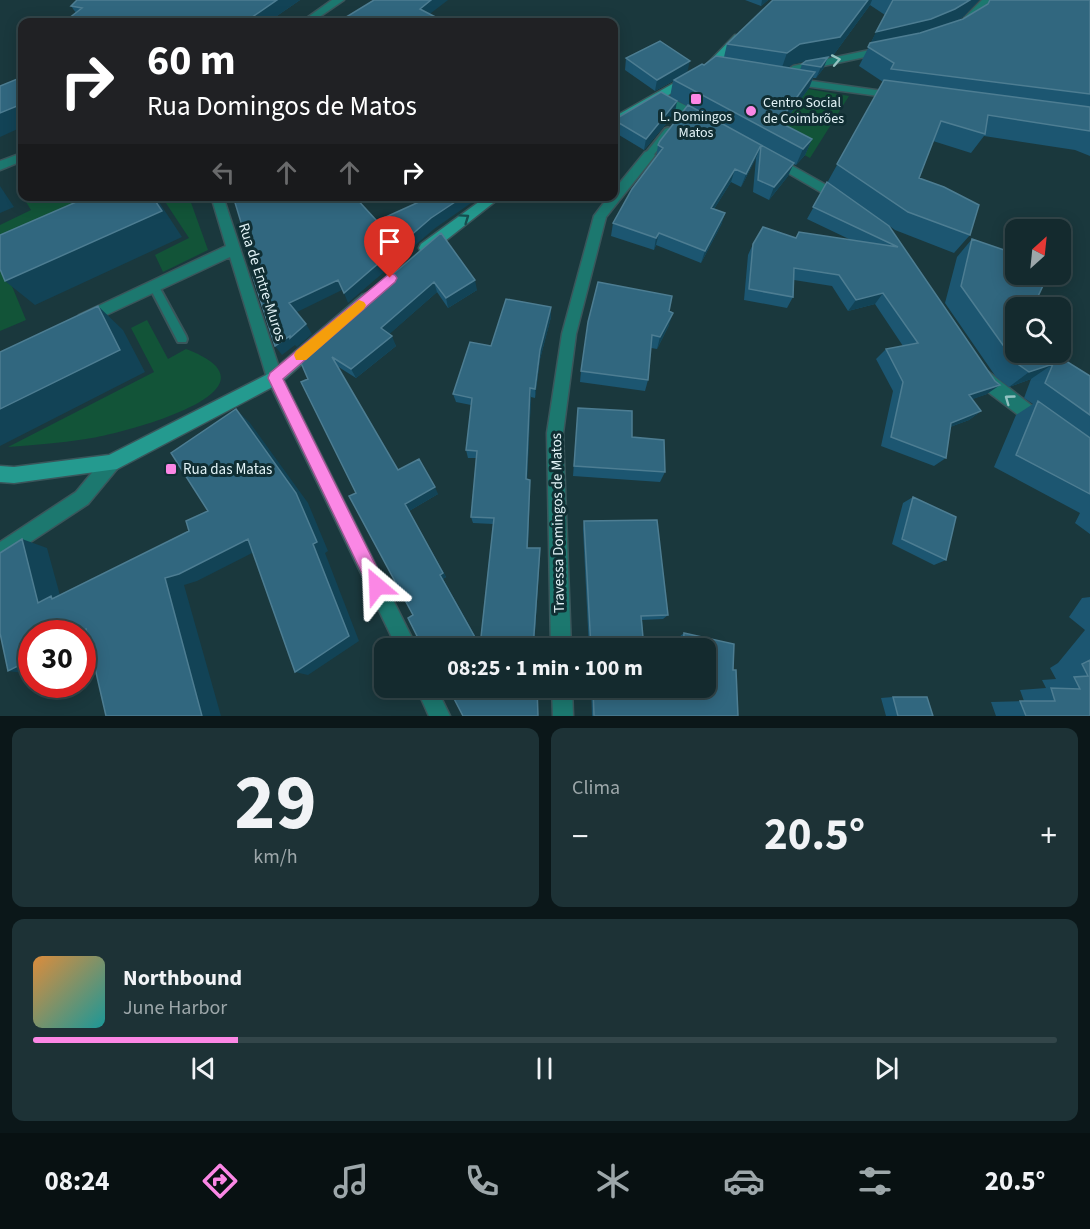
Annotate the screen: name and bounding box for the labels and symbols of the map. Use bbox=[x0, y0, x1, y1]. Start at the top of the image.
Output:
one-way arrow bbox=[831, 54, 841, 67]
marker: L. Domingos Matos bbox=[689, 92, 703, 106]
place label: Centro Social de Coimbrões bbox=[763, 93, 844, 129]
marker: Centro Social de Coimbrões bbox=[744, 104, 758, 118]
place label: L. Domingos Matos bbox=[660, 107, 732, 143]
one-way arrow bbox=[458, 214, 469, 225]
pin bbox=[364, 216, 415, 278]
north arrow bbox=[1005, 219, 1071, 285]
street label: Rua de Entre-Muros bbox=[233, 220, 291, 344]
one-way arrow bbox=[1005, 395, 1016, 406]
street label: Travessa Domingos de Matos bbox=[546, 433, 570, 613]
place label: Rua das Matas bbox=[183, 459, 272, 480]
marker: Rua das Matas bbox=[164, 462, 178, 476]
position arrow bbox=[345, 554, 409, 618]
speed limit sign: 30 bbox=[18, 620, 96, 698]

